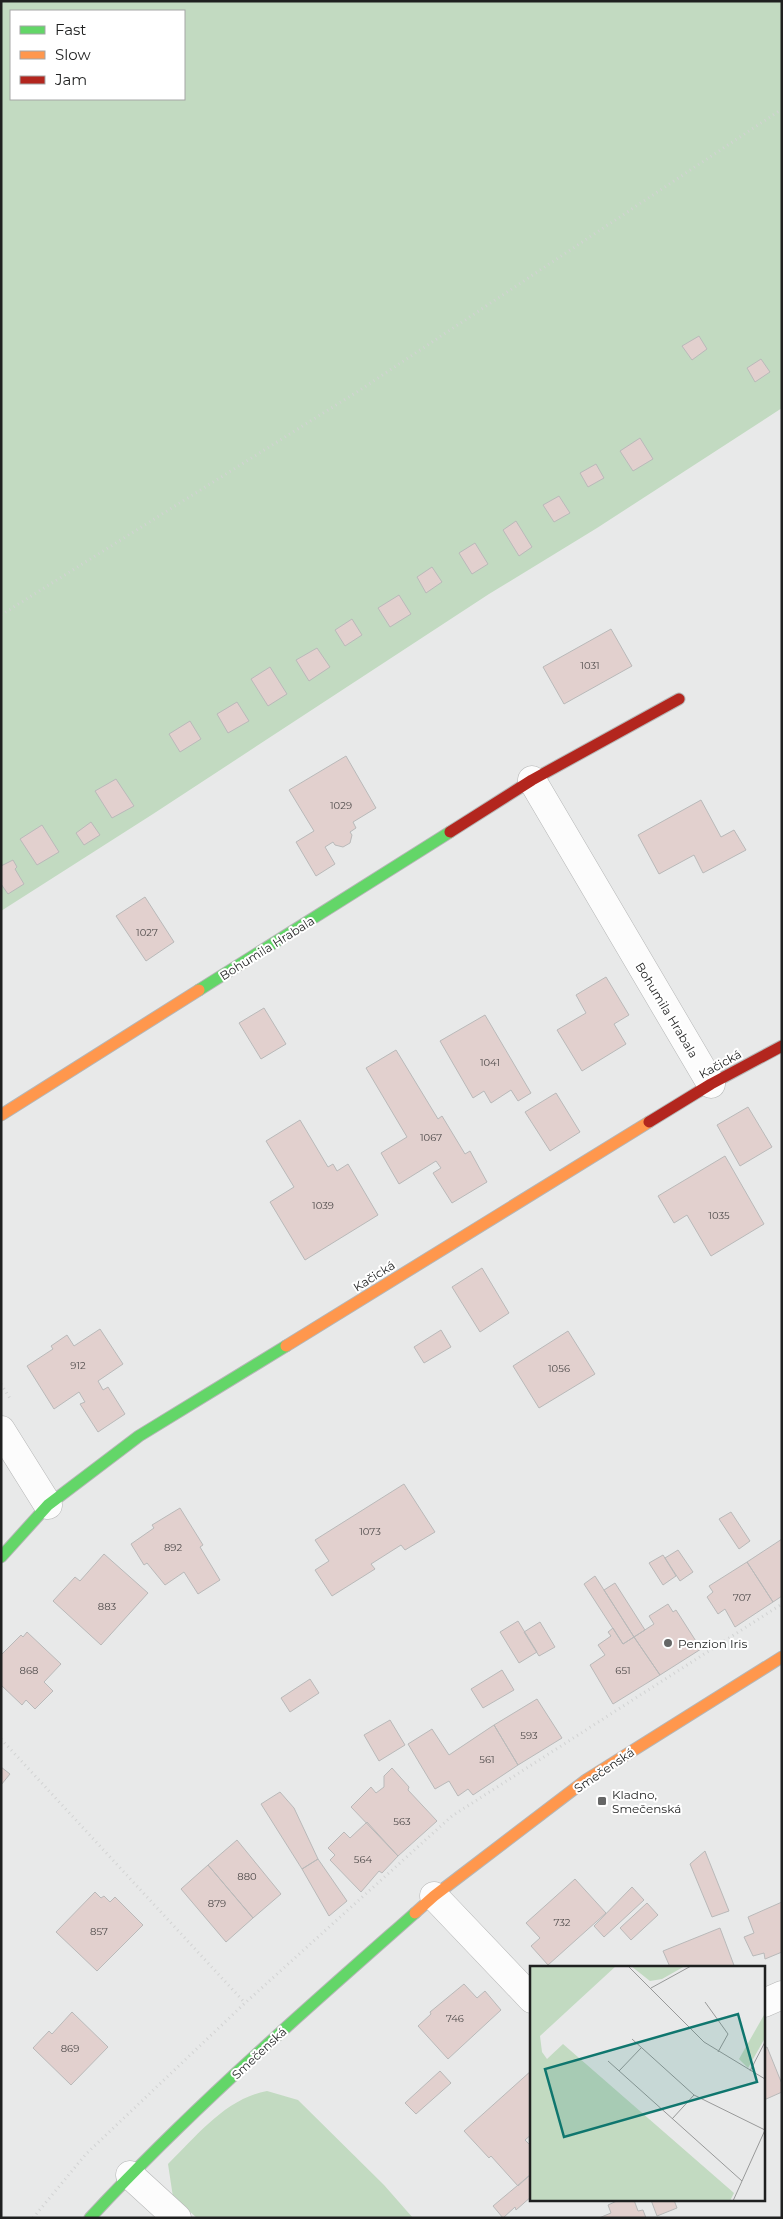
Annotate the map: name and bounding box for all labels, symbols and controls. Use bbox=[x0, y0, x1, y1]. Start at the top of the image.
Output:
legend bbox=[10, 10, 185, 100]
text: Fast bbox=[55, 20, 86, 39]
text: Slow bbox=[55, 45, 91, 64]
text: Jam bbox=[54, 70, 87, 89]
house number: 1031 bbox=[580, 659, 600, 672]
house number: 1029 bbox=[330, 799, 352, 812]
street label: Bohumila Hrabala bbox=[217, 913, 317, 983]
house number: 1027 bbox=[136, 926, 158, 939]
street label: Bohumila Hrabala bbox=[633, 960, 701, 1060]
street label: Kačická bbox=[696, 1046, 744, 1082]
house number: 1041 bbox=[480, 1056, 500, 1069]
house number: 1067 bbox=[420, 1131, 442, 1144]
house number: 1039 bbox=[312, 1199, 334, 1212]
house number: 1035 bbox=[708, 1209, 730, 1222]
street label: Kačická bbox=[350, 1257, 398, 1295]
house number: 912 bbox=[70, 1359, 86, 1372]
house number: 1056 bbox=[548, 1362, 570, 1375]
house number: 1073 bbox=[359, 1525, 381, 1538]
house number: 892 bbox=[164, 1541, 182, 1554]
house number: 707 bbox=[733, 1591, 751, 1604]
house number: 883 bbox=[98, 1600, 117, 1613]
place label: Penzion Iris bbox=[678, 1636, 748, 1651]
marker: Penzion Iris bbox=[662, 1637, 674, 1649]
house number: 868 bbox=[20, 1664, 38, 1677]
house number: 651 bbox=[615, 1664, 631, 1677]
house number: 593 bbox=[520, 1729, 538, 1742]
street label: Smečenská bbox=[571, 1744, 637, 1796]
house number: 561 bbox=[479, 1753, 495, 1766]
place label: Kladno, Smečenská bbox=[612, 1787, 681, 1816]
marker: Kladno, Smečenská bbox=[596, 1795, 608, 1807]
house number: 563 bbox=[393, 1815, 411, 1828]
house number: 564 bbox=[354, 1853, 373, 1866]
house number: 880 bbox=[237, 1870, 257, 1883]
house number: 879 bbox=[208, 1897, 226, 1910]
house number: 732 bbox=[553, 1916, 571, 1929]
house number: 857 bbox=[90, 1925, 108, 1938]
inset map bbox=[530, 1966, 766, 2202]
house number: 746 bbox=[446, 2012, 464, 2025]
street label: Smečenská bbox=[229, 2024, 289, 2082]
house number: 869 bbox=[61, 2042, 79, 2055]

